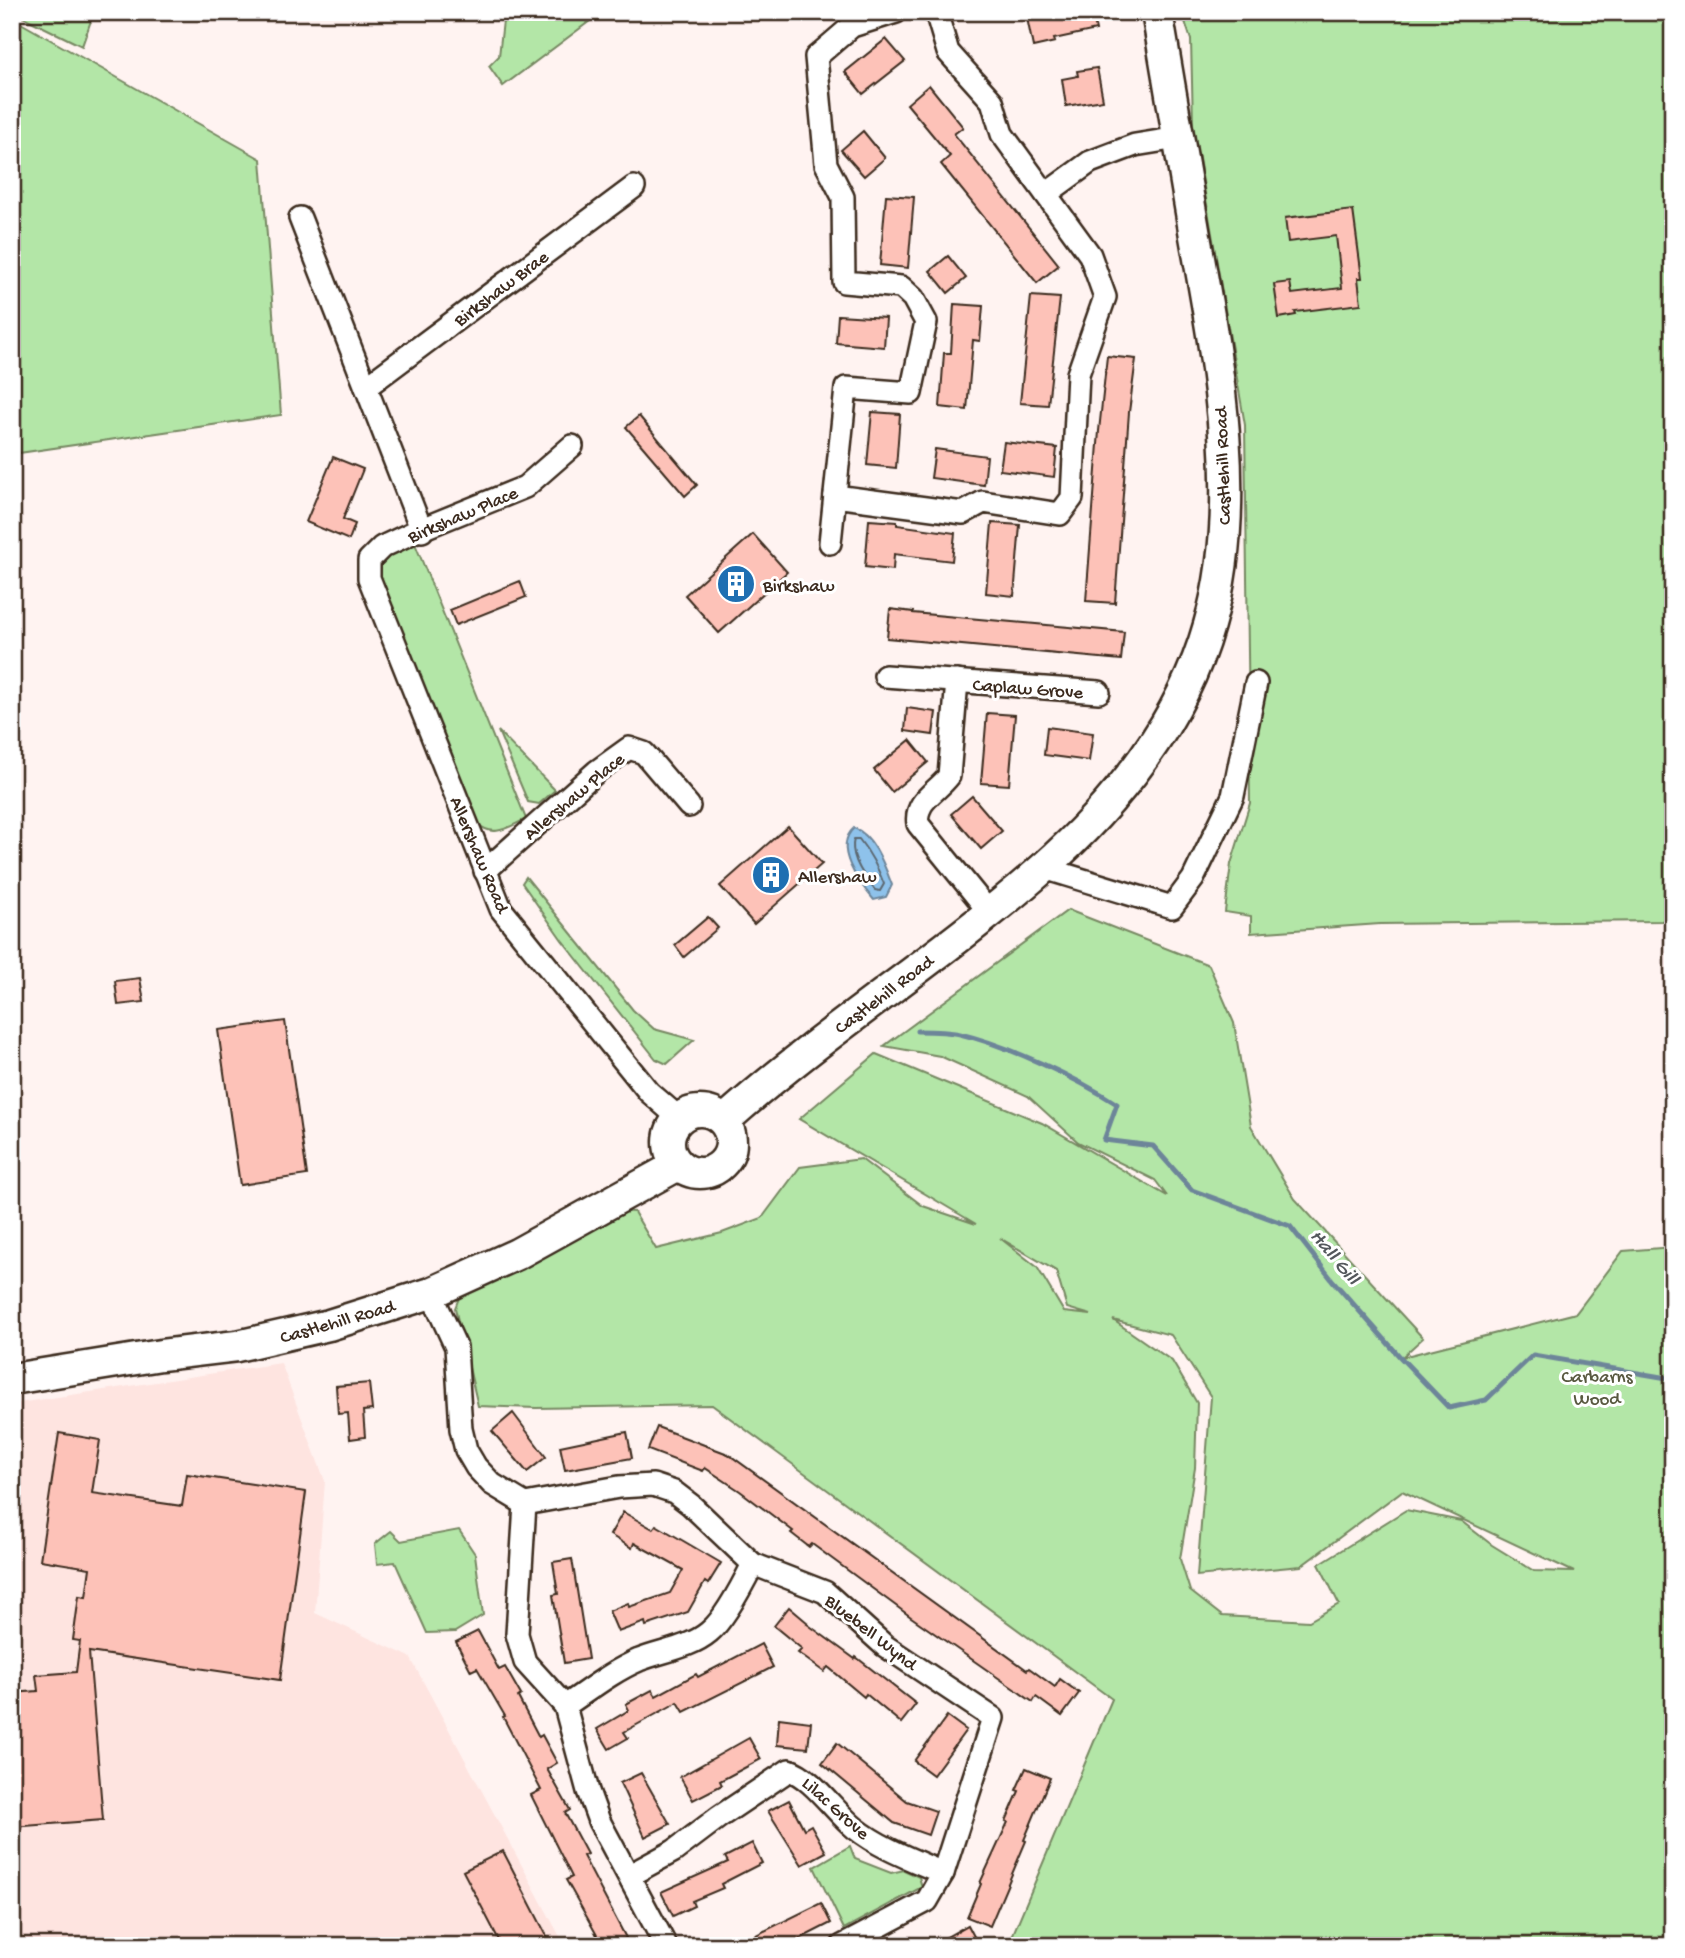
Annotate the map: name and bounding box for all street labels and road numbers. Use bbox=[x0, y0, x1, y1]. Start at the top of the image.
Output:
street label: Birkshaw Brae bbox=[449, 247, 554, 334]
street label: Castlehill Road bbox=[1211, 405, 1238, 525]
street label: Birkshaw Place bbox=[404, 483, 522, 550]
street label: Caplaw Grove bbox=[972, 675, 1084, 706]
street label: Allershaw Place bbox=[520, 749, 630, 847]
street label: Allershaw Road bbox=[443, 794, 513, 919]
street label: Castlehill Road bbox=[831, 950, 941, 1041]
street label: Castlehill Road bbox=[278, 1295, 400, 1351]
street label: Bluebell Wynd bbox=[818, 1590, 922, 1678]
street label: Lilac Grove bbox=[796, 1773, 874, 1846]

